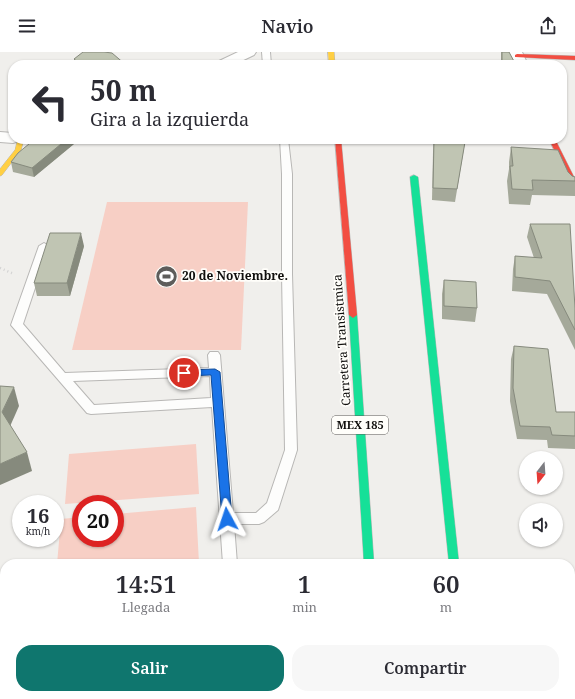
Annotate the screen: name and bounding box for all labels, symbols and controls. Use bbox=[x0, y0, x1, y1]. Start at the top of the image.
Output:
text: Navio bbox=[261, 14, 314, 38]
icon: menu bbox=[16, 15, 38, 37]
icon: share bbox=[537, 15, 559, 37]
text: 50 m bbox=[90, 71, 157, 109]
icon: left bbox=[24, 76, 76, 128]
text: Gira a la izquierda bbox=[90, 107, 249, 131]
sports icon: 20 de Noviembre. bbox=[154, 263, 180, 289]
place label: 20 de Noviembre. bbox=[182, 267, 288, 284]
street label: Carretera Transistmica bbox=[328, 273, 355, 406]
pin bbox=[167, 356, 201, 390]
icon: arrive bbox=[173, 362, 195, 384]
road number: MEX 185 bbox=[332, 416, 388, 434]
north arrow bbox=[519, 451, 563, 495]
map controls bbox=[519, 451, 563, 547]
speed limit sign: 20 bbox=[72, 495, 124, 547]
position arrow bbox=[206, 498, 248, 540]
text: 16 bbox=[27, 502, 49, 529]
button: sound bbox=[519, 503, 563, 547]
text: km/h bbox=[26, 524, 50, 538]
text: 14:51 bbox=[115, 567, 177, 600]
text: 1 bbox=[298, 567, 311, 600]
text: 60 bbox=[432, 567, 460, 600]
text: Llegada bbox=[122, 598, 170, 616]
text: min bbox=[292, 598, 317, 616]
text: m bbox=[440, 598, 452, 616]
button: Salir bbox=[16, 645, 284, 691]
button: Compartir bbox=[292, 645, 559, 691]

